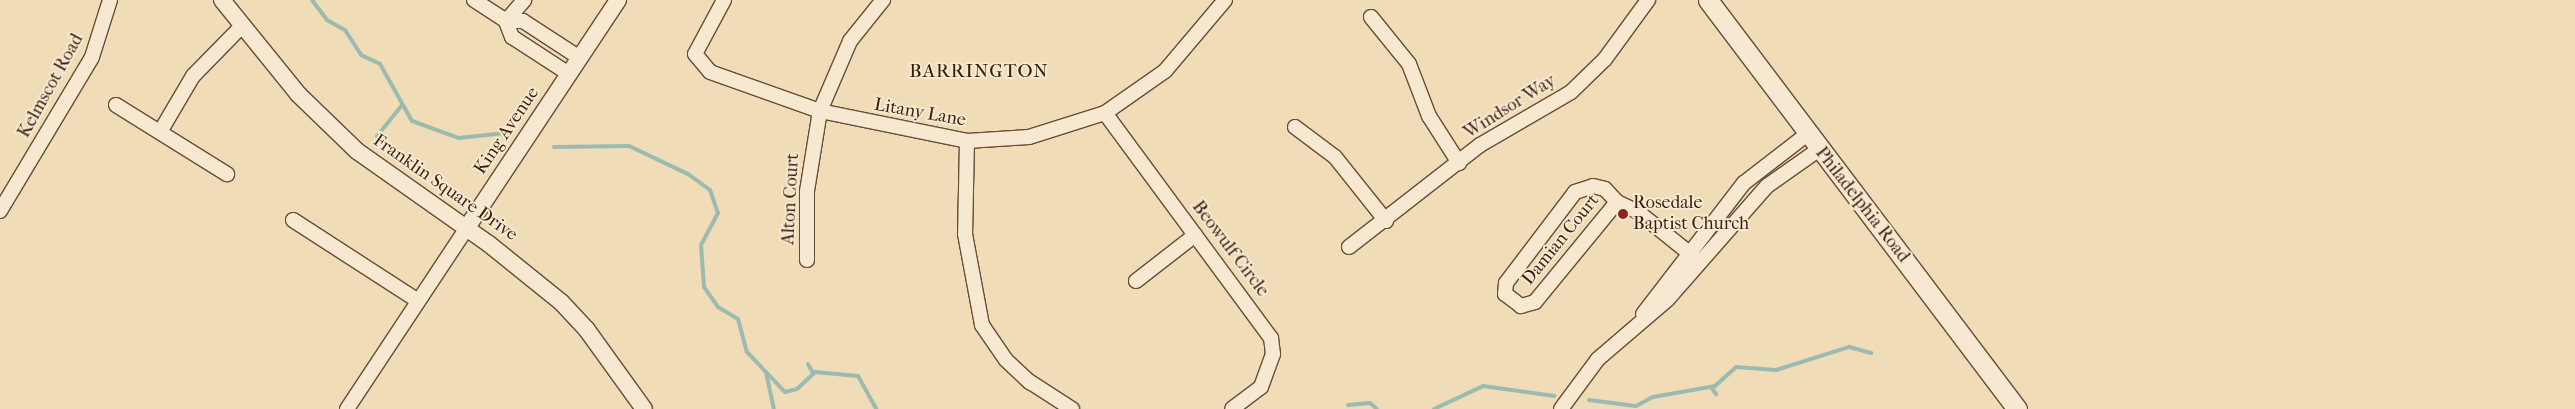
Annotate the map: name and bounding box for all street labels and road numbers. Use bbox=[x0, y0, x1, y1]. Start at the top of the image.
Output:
street label: Kelmscot Road bbox=[14, 30, 88, 142]
street label: Windsor Way bbox=[1460, 70, 1560, 144]
street label: King Avenue bbox=[470, 83, 544, 179]
street label: Litany Lane bbox=[873, 94, 967, 132]
street label: Franklin Square Drive bbox=[369, 130, 521, 246]
street label: Philadelphia Road bbox=[1810, 143, 1914, 267]
street label: Alton Court bbox=[778, 153, 804, 245]
street label: Damian Court bbox=[1518, 190, 1604, 290]
street label: Beowulf Circle bbox=[1187, 197, 1273, 301]

